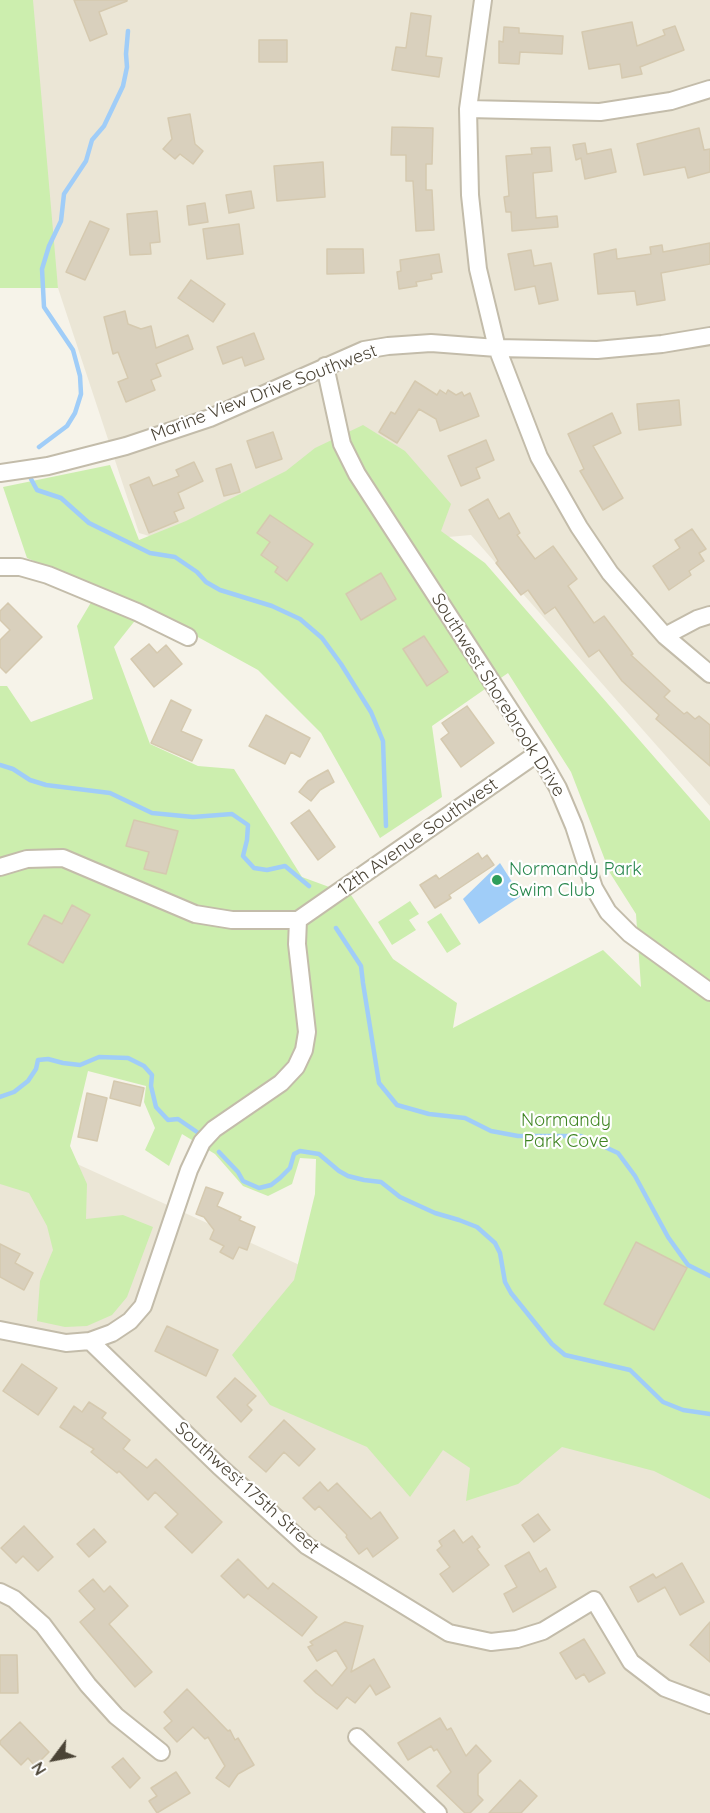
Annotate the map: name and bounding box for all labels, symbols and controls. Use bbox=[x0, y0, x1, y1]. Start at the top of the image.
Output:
street label: Marine View Drive Southwest bbox=[148, 340, 380, 446]
street label: Southwest Shorebrook Drive bbox=[426, 589, 570, 801]
street label: 12th Avenue Southwest bbox=[334, 774, 502, 900]
place label: Normandy Park Swim Club bbox=[509, 859, 642, 902]
marker: Normandy Park Swim Club bbox=[490, 873, 504, 887]
park label: Normandy Park Cove bbox=[521, 1110, 611, 1152]
street label: Southwest 175th Street bbox=[170, 1417, 324, 1559]
north arrow bbox=[24, 1729, 84, 1789]
text: N bbox=[27, 1758, 50, 1779]

